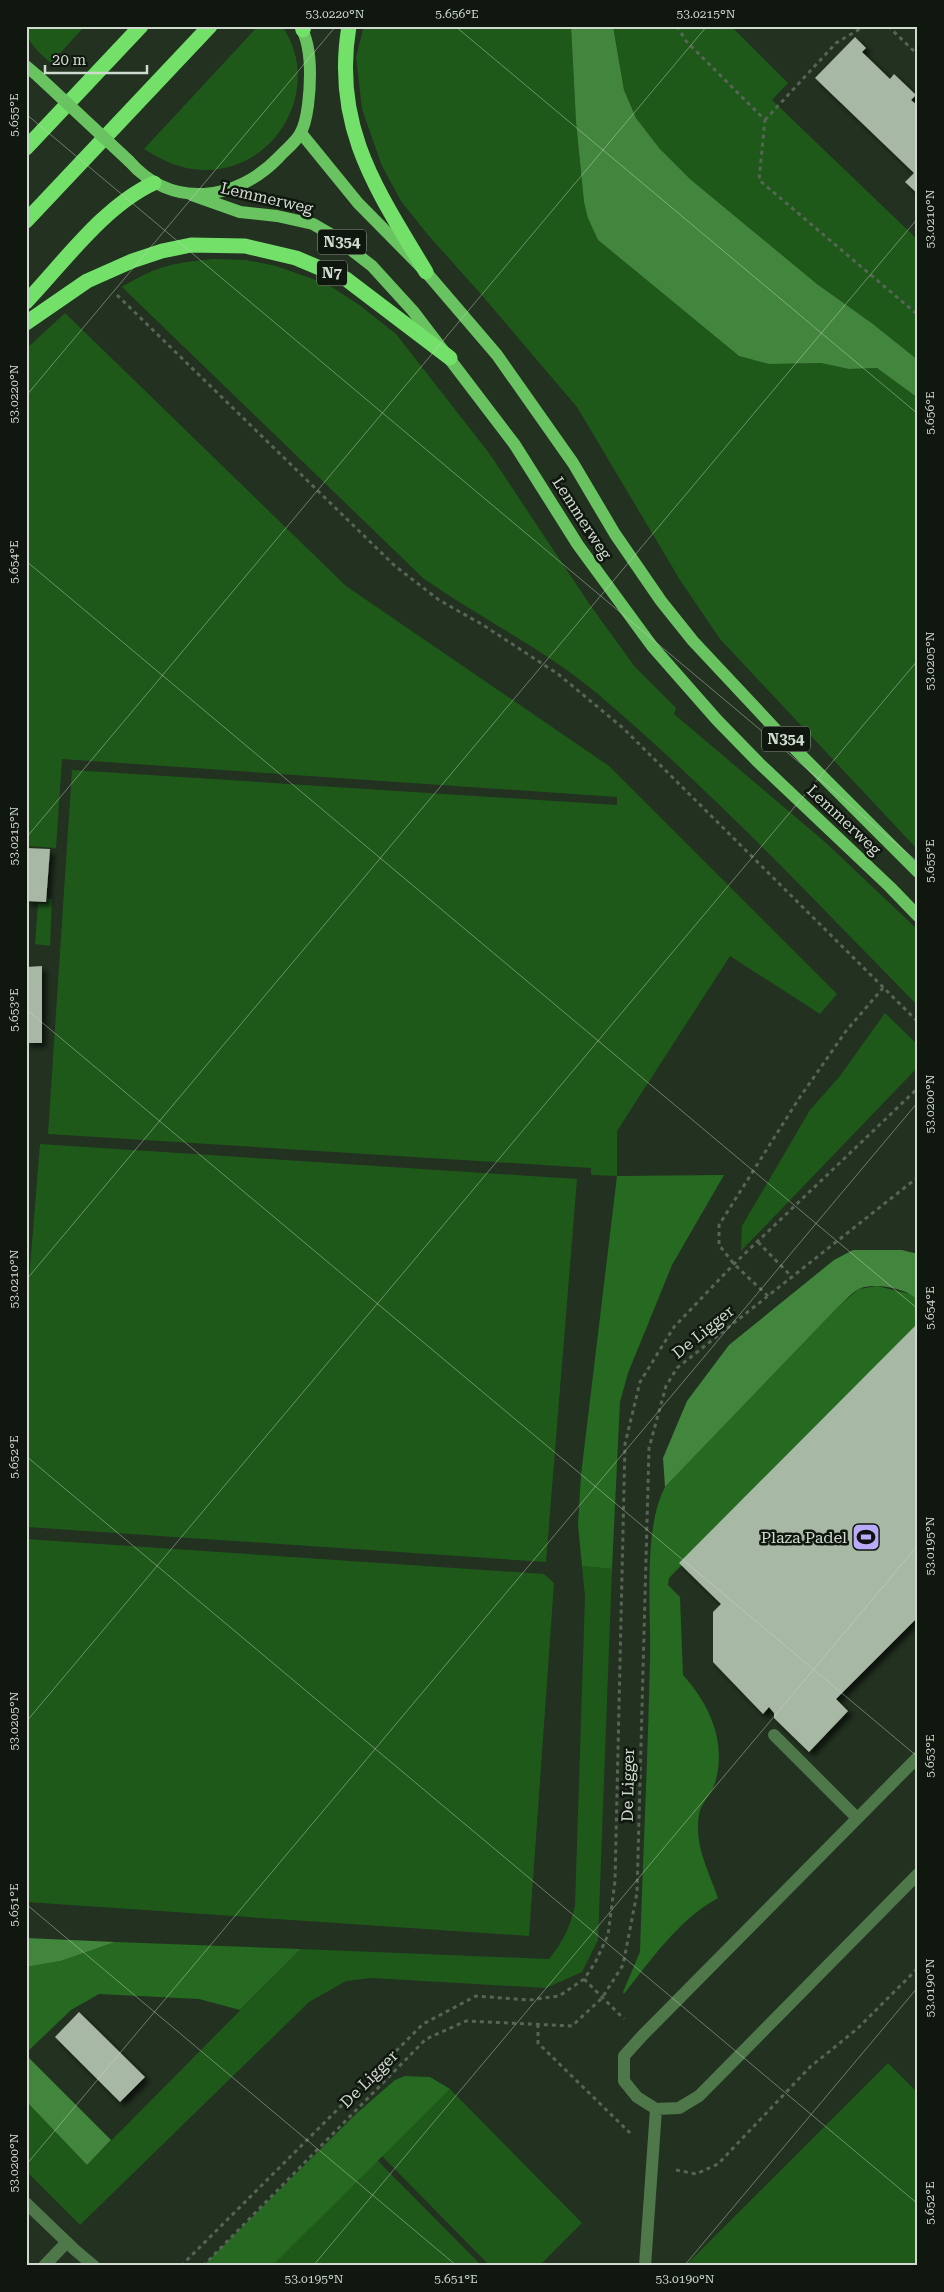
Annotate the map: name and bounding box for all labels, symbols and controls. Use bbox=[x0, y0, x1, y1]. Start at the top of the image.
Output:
text: 53.0220°N bbox=[306, 7, 365, 21]
text: 5.656°E bbox=[435, 7, 479, 21]
text: 53.0215°N bbox=[677, 7, 736, 21]
scale bar bbox=[45, 42, 148, 74]
text: 20 m bbox=[52, 51, 87, 69]
text: 5.655°E bbox=[7, 93, 21, 137]
street label: Lemmerweg bbox=[219, 178, 316, 218]
text: 53.0210°N bbox=[923, 189, 937, 248]
road number: N354 bbox=[318, 230, 366, 254]
road number: N7 bbox=[317, 260, 347, 286]
text: 53.0220°N bbox=[7, 364, 21, 423]
text: 5.656°E bbox=[923, 391, 937, 435]
street label: Lemmerweg bbox=[548, 473, 616, 563]
text: 5.654°E bbox=[7, 540, 21, 584]
text: 53.0205°N bbox=[923, 631, 937, 690]
road number: N354 bbox=[762, 726, 810, 752]
street label: Lemmerweg bbox=[803, 781, 886, 860]
text: 53.0215°N bbox=[7, 806, 21, 865]
text: 5.655°E bbox=[923, 839, 937, 883]
text: 5.653°E bbox=[7, 988, 21, 1032]
text: 53.0200°N bbox=[923, 1074, 937, 1133]
text: 53.0210°N bbox=[7, 1249, 21, 1308]
text: 5.654°E bbox=[923, 1286, 937, 1330]
street label: De Ligger bbox=[668, 1301, 738, 1363]
text: 5.652°E bbox=[7, 1435, 21, 1479]
text: 53.0195°N bbox=[923, 1516, 937, 1575]
sports icon: Plaza Padel bbox=[851, 1522, 881, 1552]
place label: Plaza Padel bbox=[761, 1528, 847, 1547]
text: 53.0205°N bbox=[7, 1691, 21, 1750]
text: 5.653°E bbox=[923, 1734, 937, 1778]
street label: De Ligger bbox=[618, 1748, 638, 1822]
text: 5.651°E bbox=[7, 1883, 21, 1927]
text: 53.0190°N bbox=[923, 1958, 937, 2017]
street label: De Ligger bbox=[336, 2046, 402, 2112]
text: 53.0200°N bbox=[7, 2133, 21, 2192]
text: 5.652°E bbox=[923, 2181, 937, 2225]
text: 53.0195°N bbox=[285, 2272, 344, 2286]
text: 5.651°E bbox=[434, 2272, 478, 2286]
text: 53.0190°N bbox=[656, 2272, 715, 2286]

